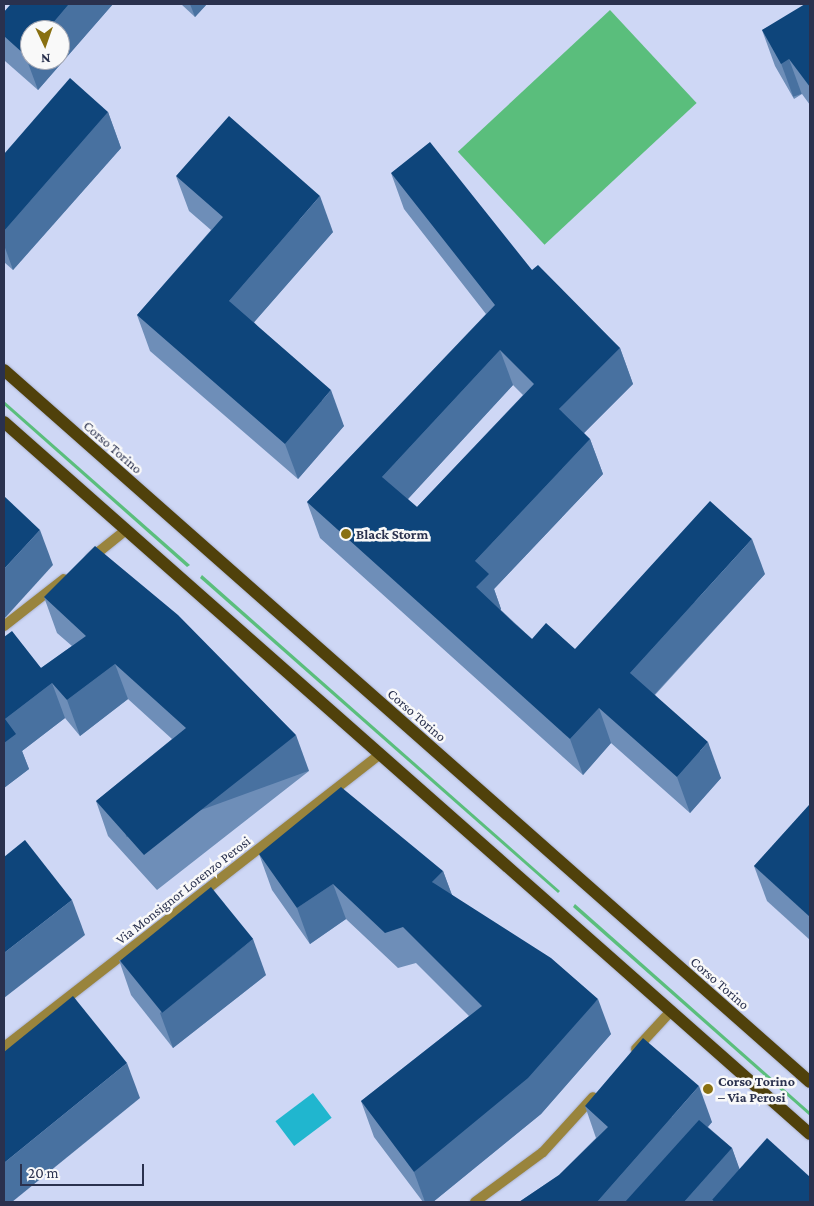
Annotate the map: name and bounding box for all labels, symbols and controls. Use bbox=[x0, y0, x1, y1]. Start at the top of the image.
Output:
north arrow bbox=[20, 20, 70, 70]
text: N bbox=[41, 51, 51, 67]
street label: Corso Torino bbox=[80, 417, 146, 477]
place label: Black Storm bbox=[356, 526, 428, 542]
marker: Black Storm bbox=[340, 528, 352, 540]
street label: Corso Torino bbox=[384, 685, 450, 745]
street label: Via Monsignor Lorenzo Perosi bbox=[112, 832, 254, 948]
street label: Corso Torino bbox=[687, 953, 753, 1013]
place label: Corso Torino – Via Perosi bbox=[718, 1073, 795, 1106]
marker: Corso Torino – Via Perosi bbox=[702, 1083, 714, 1095]
scale bar bbox=[22, 1154, 146, 1186]
text: 20 m bbox=[28, 1165, 59, 1181]

